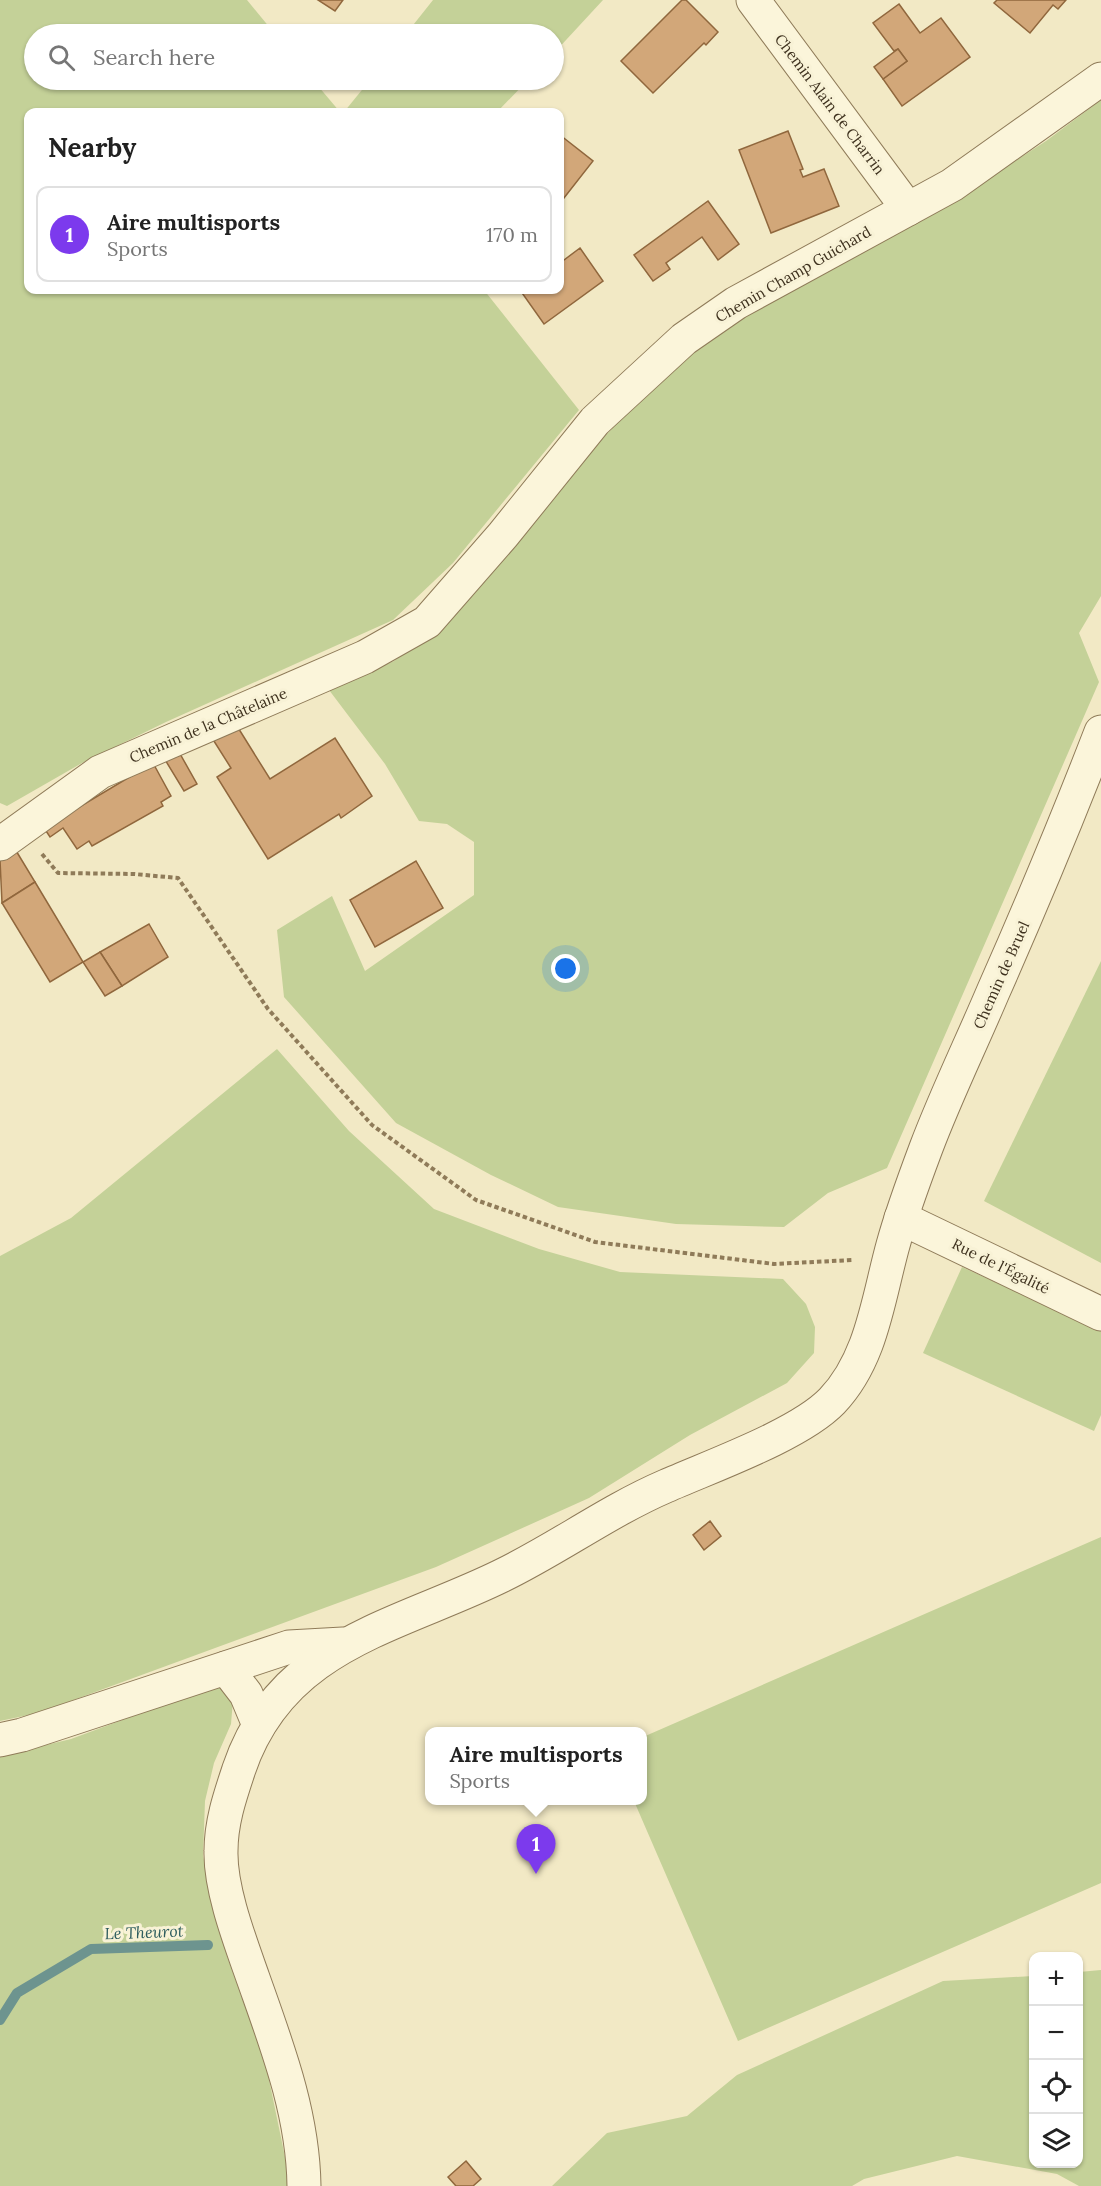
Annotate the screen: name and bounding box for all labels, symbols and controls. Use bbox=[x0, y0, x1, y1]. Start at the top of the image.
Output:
search box bbox=[24, 24, 564, 90]
street label: Chemin Alain de Charrin bbox=[771, 30, 889, 178]
icon: search bbox=[45, 41, 78, 74]
text: Search here bbox=[93, 43, 215, 71]
text: Nearby bbox=[48, 131, 136, 164]
text: Aire multisports bbox=[107, 208, 280, 236]
text: 1 bbox=[65, 222, 74, 247]
text: 170 m bbox=[486, 222, 538, 247]
street label: Chemin Champ Guichard bbox=[712, 222, 874, 326]
text: Sports bbox=[107, 236, 168, 261]
street label: Chemin de la Châtelaine bbox=[126, 683, 290, 767]
street label: Chemin de Bruel bbox=[969, 918, 1033, 1032]
your location bbox=[551, 954, 580, 983]
street label: Rue de l'Égalité bbox=[949, 1234, 1053, 1298]
popup bbox=[425, 1727, 647, 1805]
text: Aire multisports bbox=[449, 1740, 623, 1768]
text: Sports bbox=[449, 1768, 510, 1793]
pin: 1 bbox=[516, 1824, 556, 1874]
water label: Le Theurot bbox=[104, 1921, 184, 1943]
map controls bbox=[1029, 1952, 1083, 2168]
button: + bbox=[1029, 1952, 1083, 2006]
button: − bbox=[1029, 2006, 1083, 2060]
button: locate bbox=[1029, 2060, 1083, 2114]
button: layers bbox=[1029, 2114, 1083, 2168]

